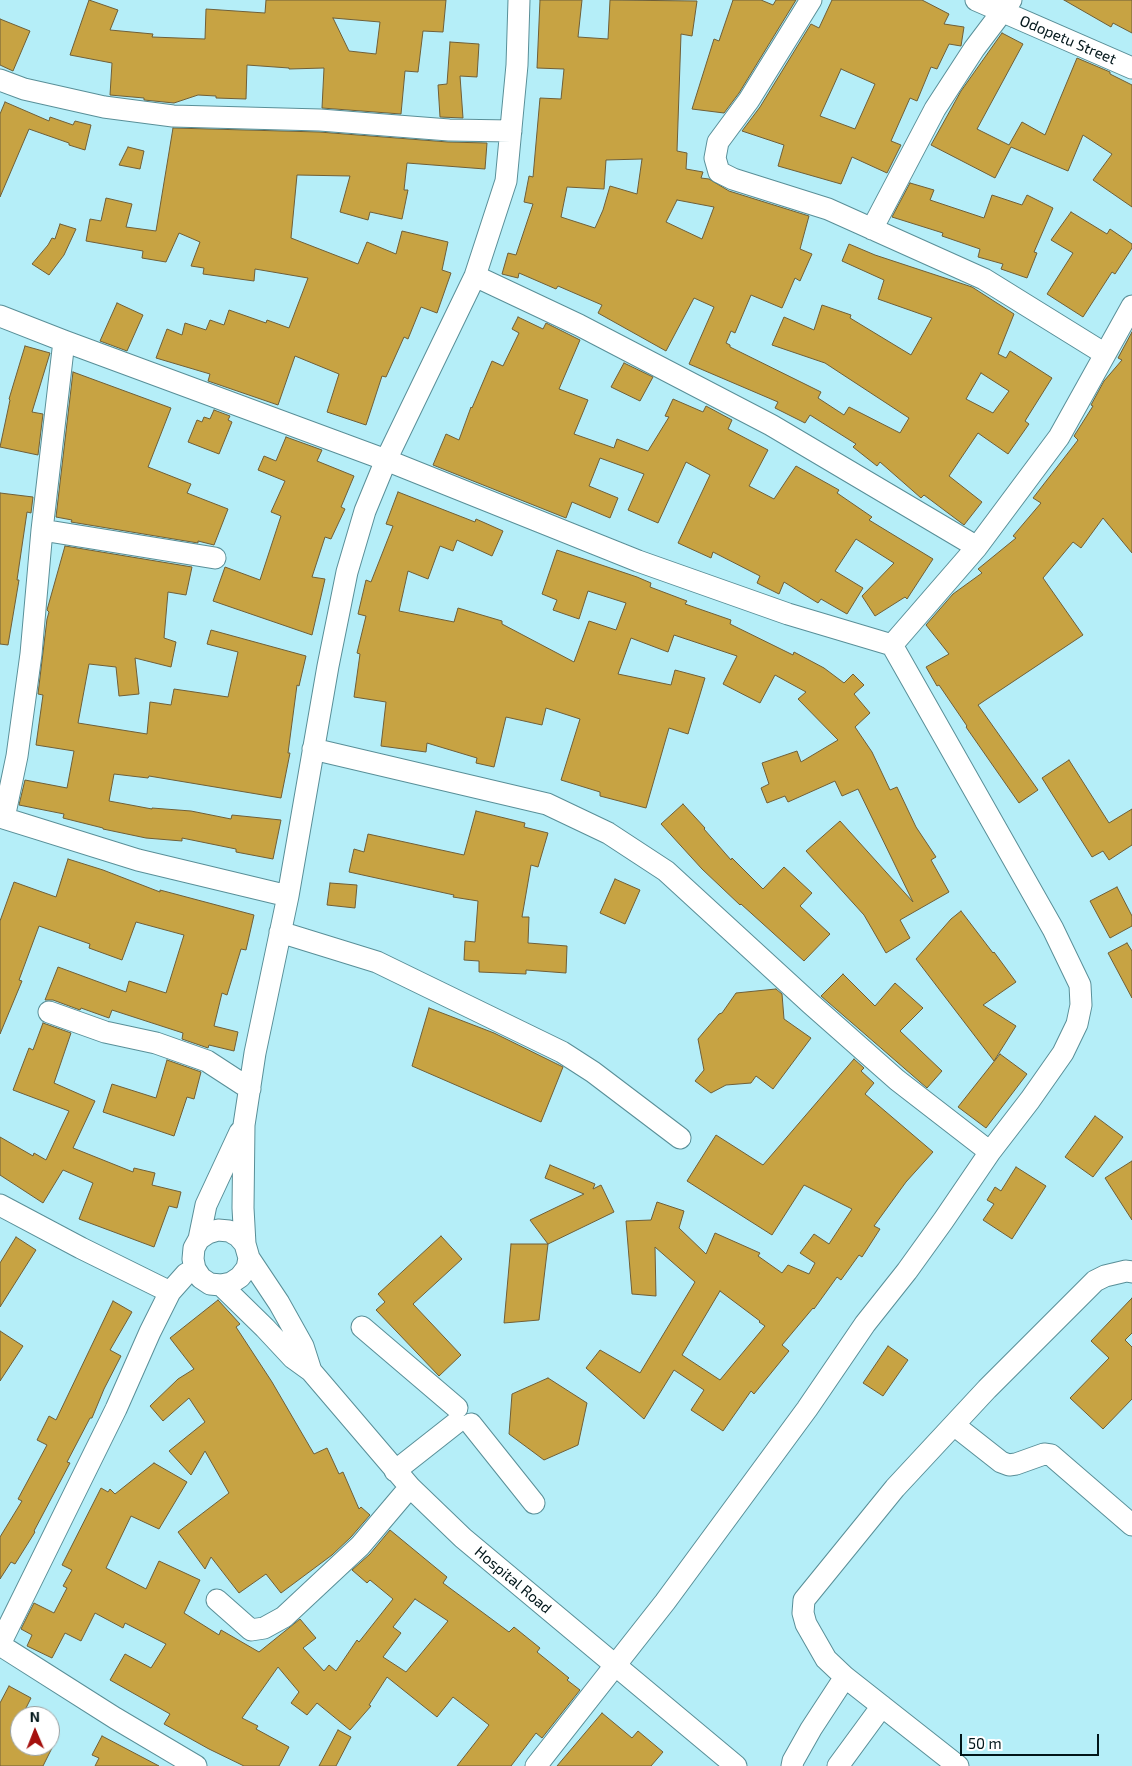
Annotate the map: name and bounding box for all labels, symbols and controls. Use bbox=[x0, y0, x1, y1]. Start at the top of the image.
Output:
street label: Odopetu Street bbox=[1017, 12, 1119, 68]
street label: Hospital Road bbox=[471, 1543, 555, 1617]
north arrow bbox=[10, 1706, 60, 1756]
text: N bbox=[30, 1708, 40, 1725]
scale bar bbox=[962, 1724, 1101, 1756]
text: 50 m bbox=[968, 1734, 1002, 1752]

